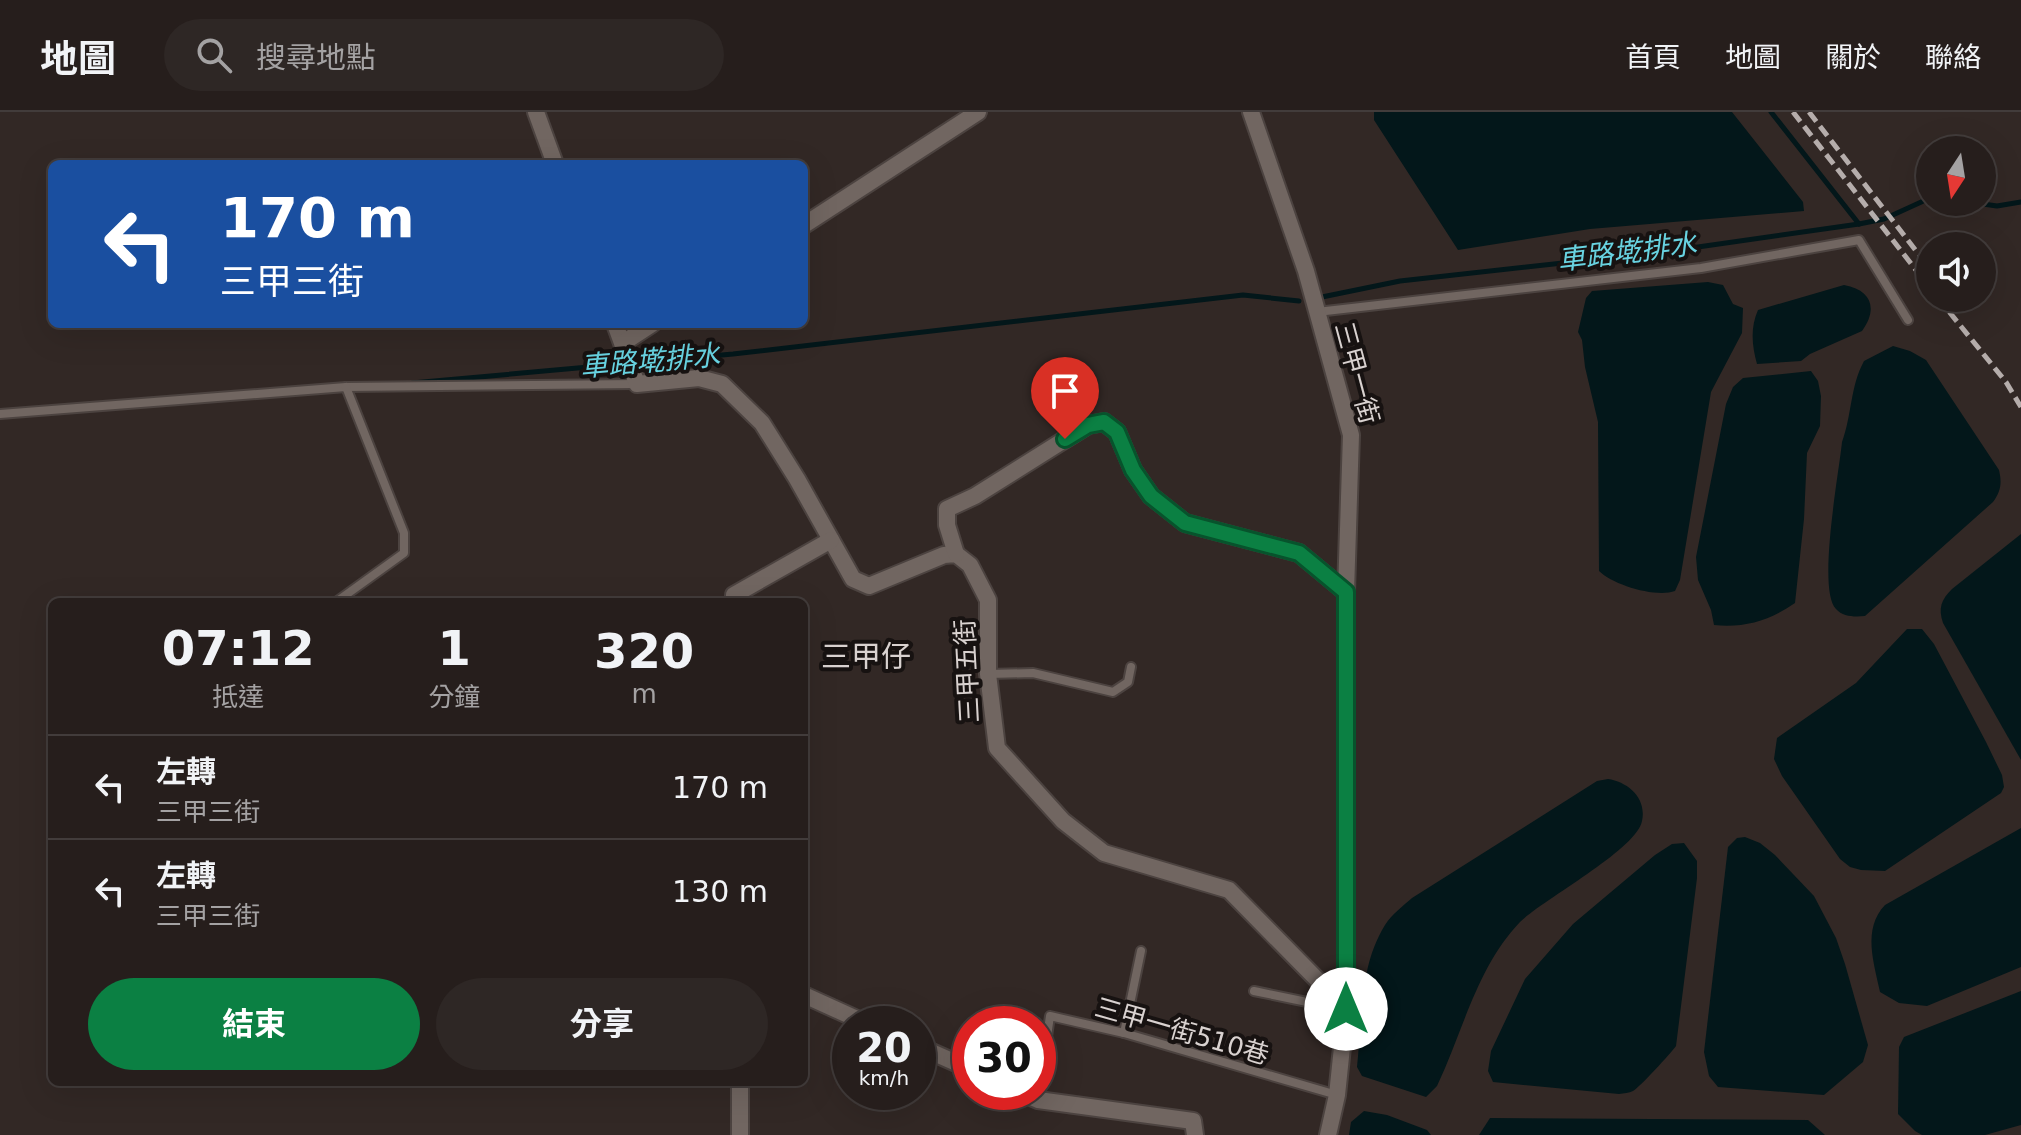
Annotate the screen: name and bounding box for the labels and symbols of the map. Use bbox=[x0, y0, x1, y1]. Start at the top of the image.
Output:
north arrow bbox=[1916, 136, 1996, 216]
water label: 車路墘排水 bbox=[1556, 227, 1700, 277]
street label: 三甲一街 bbox=[1329, 319, 1385, 427]
water label: 車路墘排水 bbox=[579, 338, 723, 384]
pin bbox=[1031, 357, 1099, 439]
street label: 三甲五街 bbox=[949, 618, 985, 724]
district label: 三甲仔 bbox=[821, 639, 911, 674]
position arrow bbox=[1304, 967, 1388, 1051]
street label: 三甲一街510巷 bbox=[1092, 992, 1272, 1070]
speed limit sign: 30 bbox=[952, 1006, 1056, 1110]

